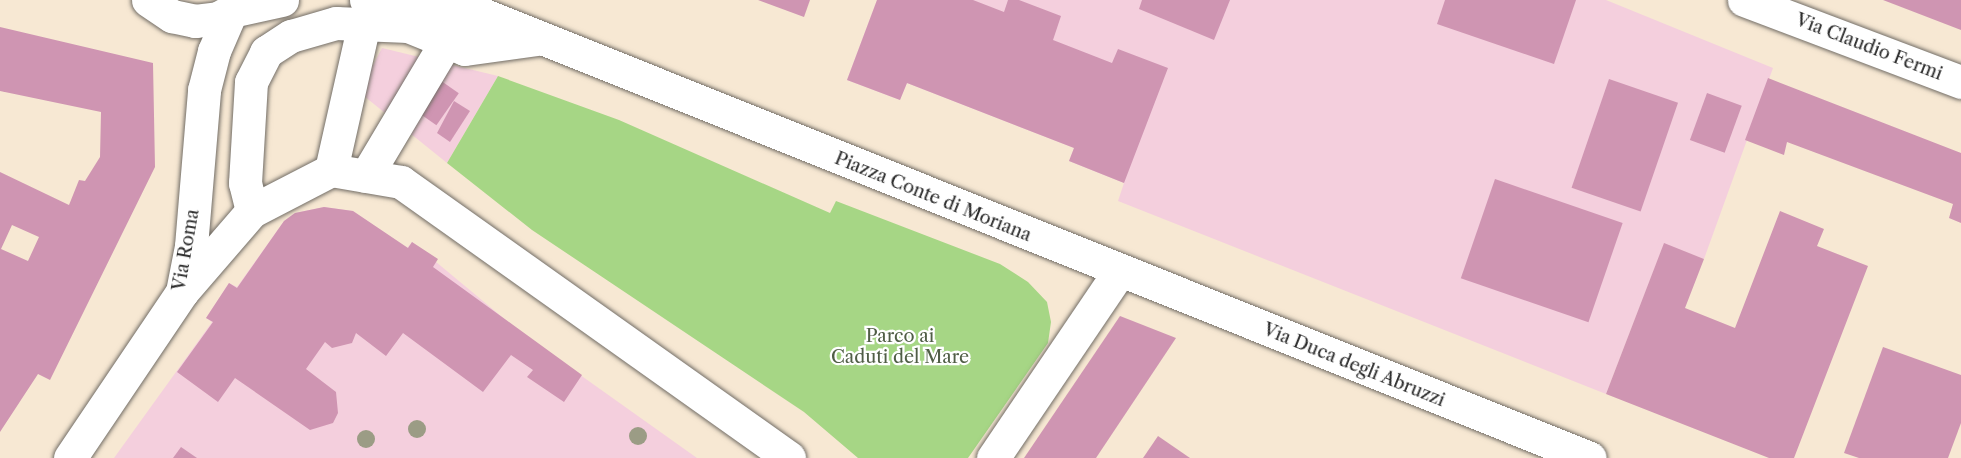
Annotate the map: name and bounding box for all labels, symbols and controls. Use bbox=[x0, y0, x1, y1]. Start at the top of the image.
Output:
street label: Via Claudio Fermi bbox=[1792, 9, 1946, 85]
street label: Piazza Conte di Moriana bbox=[831, 148, 1035, 246]
street label: Via Roma bbox=[168, 207, 204, 293]
street label: Via Duca degli Abruzzi bbox=[1259, 318, 1449, 412]
park label: Parco ai Caduti del Mare bbox=[831, 326, 969, 368]

